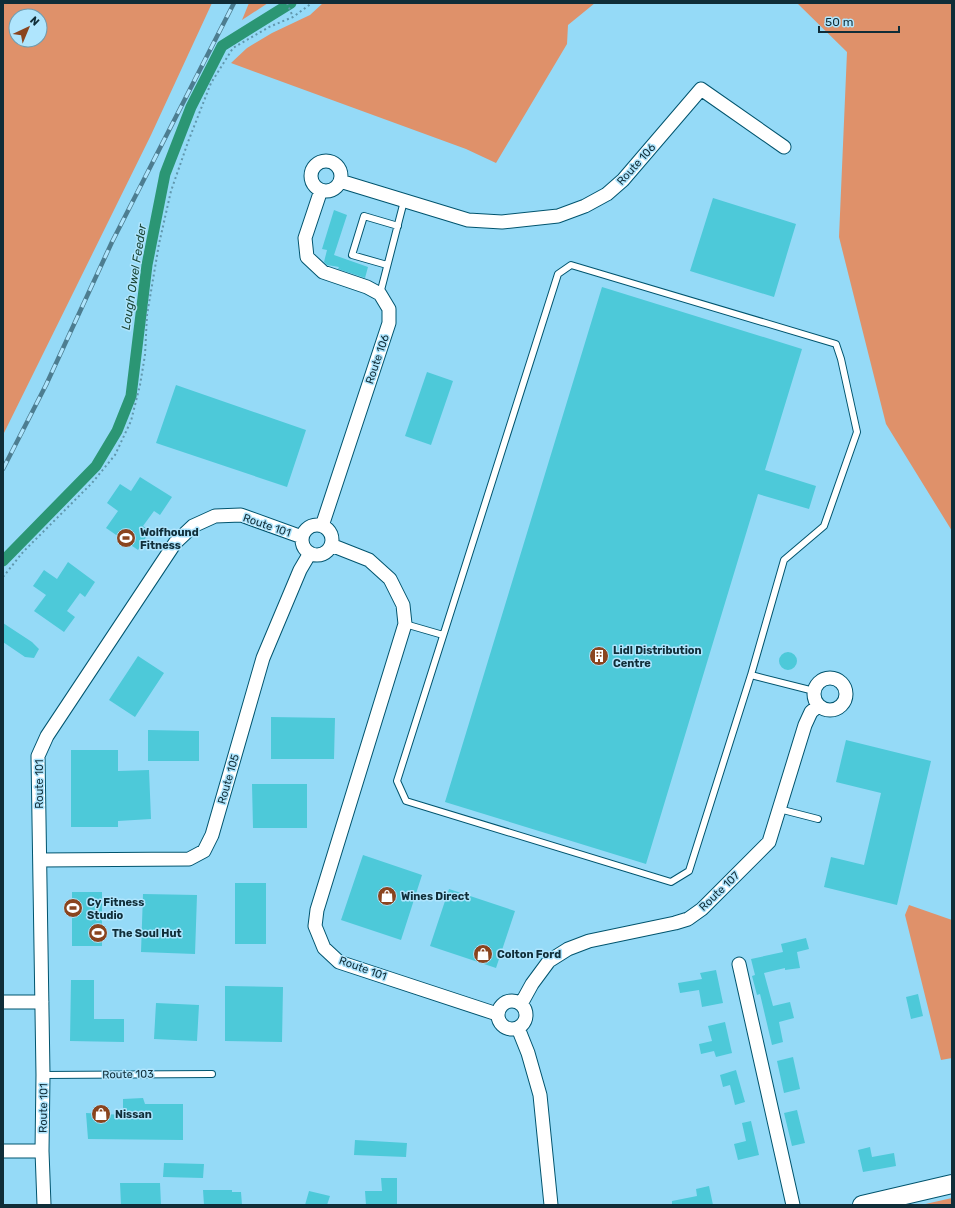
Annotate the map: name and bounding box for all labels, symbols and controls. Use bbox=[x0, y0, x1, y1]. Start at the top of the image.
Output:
north arrow bbox=[8, 8, 48, 48]
scale bar bbox=[819, 8, 899, 34]
text: N bbox=[27, 14, 42, 29]
text: 50 m bbox=[825, 15, 853, 29]
street label: Route 106 bbox=[614, 141, 659, 188]
water label: Lough Owel Feeder bbox=[119, 223, 149, 331]
street label: Route 106 bbox=[363, 332, 392, 386]
street label: Route 101 bbox=[241, 511, 292, 540]
place label: Wolfhound Fitness bbox=[140, 526, 199, 552]
sports icon: Wolfhound Fitness bbox=[115, 527, 137, 549]
place label: Lidl Distribution Centre bbox=[613, 644, 702, 670]
building icon: Lidl Distribution Centre bbox=[588, 645, 610, 667]
street label: Route 105 bbox=[215, 752, 242, 806]
street label: Route 101 bbox=[33, 759, 46, 809]
street label: Route 107 bbox=[697, 869, 742, 914]
shop icon: Wines Direct bbox=[376, 885, 398, 907]
place label: Wines Direct bbox=[401, 890, 469, 903]
place label: Cy Fitness Studio bbox=[87, 896, 144, 922]
sports icon: Cy Fitness Studio bbox=[62, 897, 84, 919]
sports icon: The Soul Hut bbox=[87, 922, 109, 944]
place label: The Soul Hut bbox=[112, 927, 182, 940]
shop icon: Colton Ford bbox=[472, 943, 494, 965]
place label: Colton Ford bbox=[497, 948, 561, 961]
street label: Route 101 bbox=[337, 954, 388, 983]
street label: Route 103 bbox=[102, 1068, 154, 1081]
street label: Route 101 bbox=[37, 1083, 50, 1133]
shop icon: Nissan bbox=[90, 1103, 112, 1125]
place label: Nissan bbox=[115, 1108, 152, 1121]

